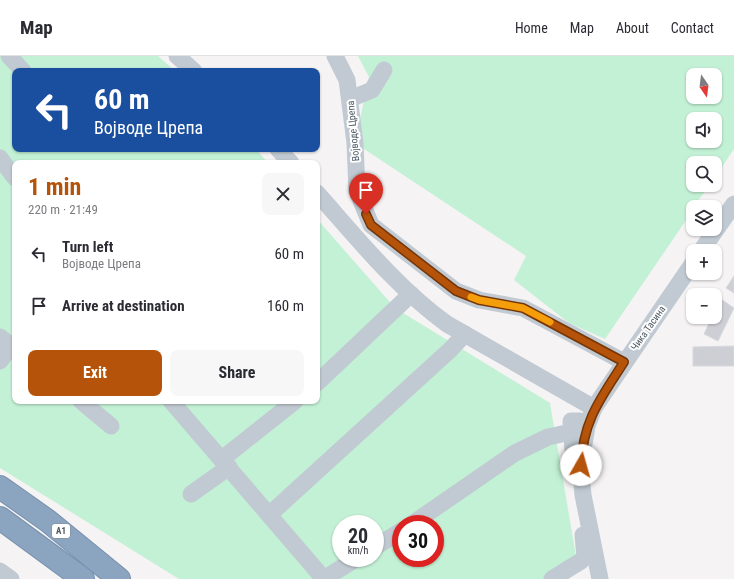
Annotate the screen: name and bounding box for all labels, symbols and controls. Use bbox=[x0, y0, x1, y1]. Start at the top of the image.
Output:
text: Map bbox=[20, 16, 53, 39]
text: Home bbox=[515, 20, 548, 36]
text: Map bbox=[570, 20, 594, 36]
text: About bbox=[616, 20, 649, 36]
text: Contact bbox=[671, 20, 714, 36]
north arrow bbox=[686, 68, 722, 104]
map controls bbox=[686, 68, 722, 324]
text: 60 m bbox=[94, 83, 150, 116]
icon: left bbox=[28, 84, 80, 136]
street label: Војводе Црепа bbox=[345, 100, 361, 162]
button: sound bbox=[686, 112, 722, 148]
text: Војводе Црепа bbox=[94, 117, 203, 138]
button: search bbox=[686, 156, 722, 192]
text: 1 min bbox=[28, 173, 81, 201]
button: close bbox=[262, 173, 304, 215]
pin bbox=[349, 173, 383, 214]
icon: arrive bbox=[355, 179, 377, 201]
button: layers bbox=[686, 200, 722, 236]
text: 220 m · 21:49 bbox=[28, 202, 98, 217]
text: Turn left bbox=[62, 238, 113, 256]
icon: left bbox=[28, 243, 50, 265]
button: + bbox=[686, 244, 722, 280]
text: 60 m bbox=[274, 245, 304, 263]
text: Војводе Црепа bbox=[62, 256, 141, 271]
button: − bbox=[686, 288, 722, 324]
icon: arrive bbox=[28, 295, 50, 317]
text: Arrive at destination bbox=[62, 297, 185, 315]
text: 160 m bbox=[267, 297, 304, 315]
street label: Чика Тасина bbox=[629, 303, 667, 352]
button: Exit bbox=[28, 350, 162, 396]
button: Share bbox=[170, 350, 304, 396]
position arrow bbox=[560, 444, 602, 486]
speed limit sign: 30 bbox=[392, 515, 444, 567]
road number: A1 bbox=[52, 524, 70, 538]
text: 20 bbox=[348, 524, 368, 548]
text: km/h bbox=[348, 545, 368, 556]

